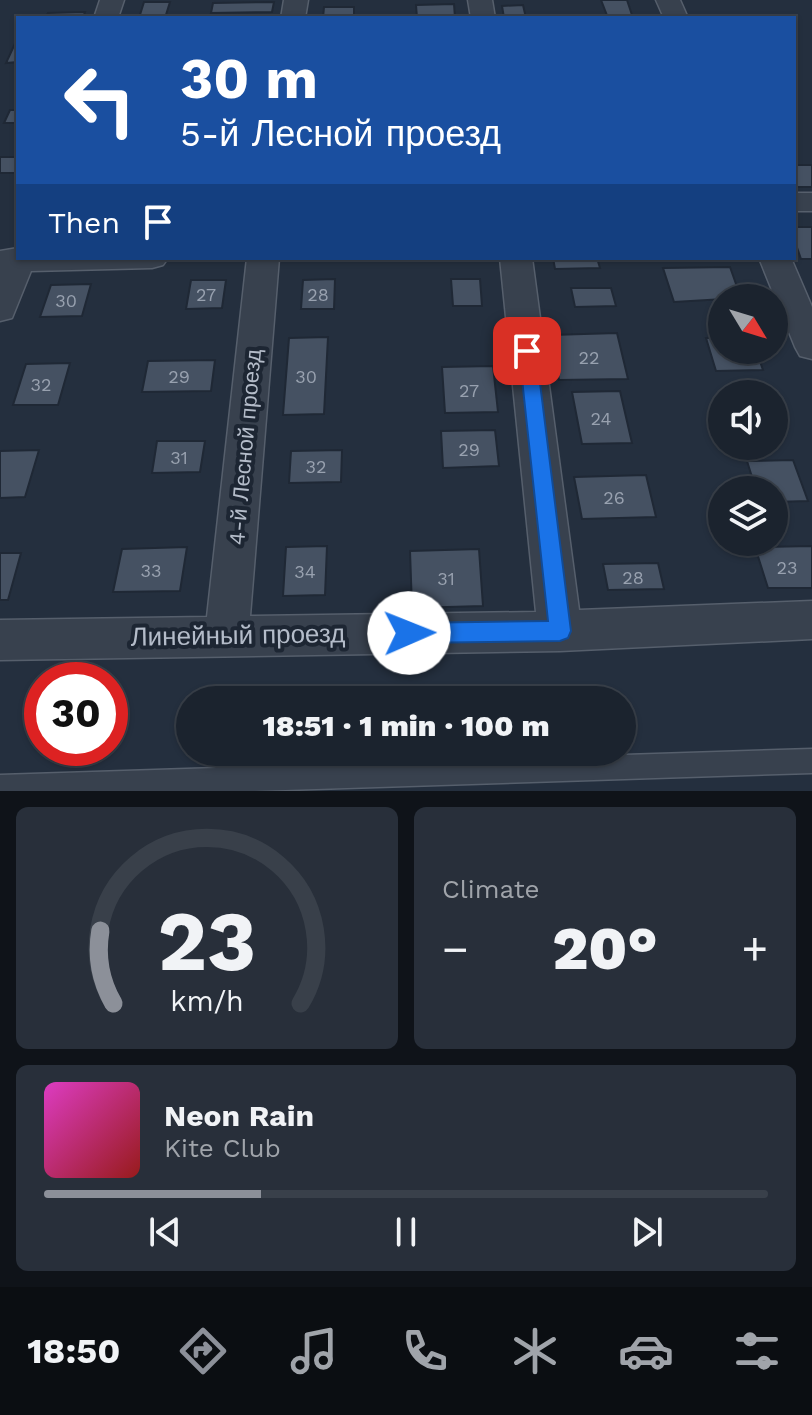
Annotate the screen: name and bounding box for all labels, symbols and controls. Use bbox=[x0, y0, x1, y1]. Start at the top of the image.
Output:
text: 30 m bbox=[180, 46, 318, 112]
icon: left bbox=[48, 48, 152, 152]
text: 5-й Лесной проезд bbox=[180, 113, 501, 155]
icon: arrive bbox=[136, 200, 180, 244]
text: Then bbox=[48, 205, 120, 240]
house number: 27 bbox=[196, 284, 216, 305]
house number: 28 bbox=[307, 284, 329, 305]
north arrow bbox=[708, 284, 788, 364]
map controls bbox=[708, 284, 788, 556]
house number: 30 bbox=[55, 290, 77, 311]
pin bbox=[493, 317, 561, 385]
icon: arrive bbox=[505, 329, 549, 373]
house number: 22 bbox=[579, 347, 600, 368]
street label: 4-й Лесной проезд bbox=[224, 348, 266, 546]
house number: 29 bbox=[168, 366, 190, 387]
house number: 30 bbox=[295, 366, 317, 387]
house number: 32 bbox=[31, 374, 52, 395]
house number: 27 bbox=[459, 380, 479, 401]
button: sound bbox=[708, 380, 788, 460]
house number: 24 bbox=[591, 408, 611, 429]
house number: 29 bbox=[458, 439, 480, 460]
house number: 31 bbox=[170, 447, 188, 468]
house number: 32 bbox=[306, 456, 327, 477]
button: layers bbox=[708, 476, 788, 556]
house number: 26 bbox=[603, 487, 625, 508]
house number: 23 bbox=[777, 557, 798, 578]
house number: 33 bbox=[141, 560, 162, 581]
house number: 34 bbox=[294, 561, 316, 582]
house number: 28 bbox=[622, 567, 644, 588]
house number: 31 bbox=[437, 568, 455, 589]
position arrow bbox=[367, 591, 451, 675]
street label: Линейный проезд bbox=[130, 618, 346, 652]
speed limit sign: 30 bbox=[24, 662, 128, 766]
text: 18:51 · 1 min · 100 m bbox=[262, 708, 550, 743]
text: Climate bbox=[442, 874, 540, 904]
text: 23 bbox=[158, 893, 256, 990]
text: 20° bbox=[552, 913, 658, 984]
text: − bbox=[442, 923, 469, 975]
text: + bbox=[741, 923, 768, 975]
text: km/h bbox=[170, 984, 244, 1018]
text: Neon Rain bbox=[164, 1098, 314, 1133]
text: Kite Club bbox=[164, 1133, 281, 1163]
icon: previous bbox=[143, 1210, 187, 1254]
icon: pause bbox=[384, 1210, 428, 1254]
icon: next bbox=[625, 1210, 669, 1254]
icon: directions bbox=[175, 1323, 231, 1379]
icon: music bbox=[286, 1323, 342, 1379]
icon: phone bbox=[397, 1323, 453, 1379]
icon: climate bbox=[507, 1323, 563, 1379]
icon: car bbox=[618, 1323, 674, 1379]
icon: filters bbox=[729, 1323, 785, 1379]
text: 18:50 bbox=[27, 1330, 120, 1372]

